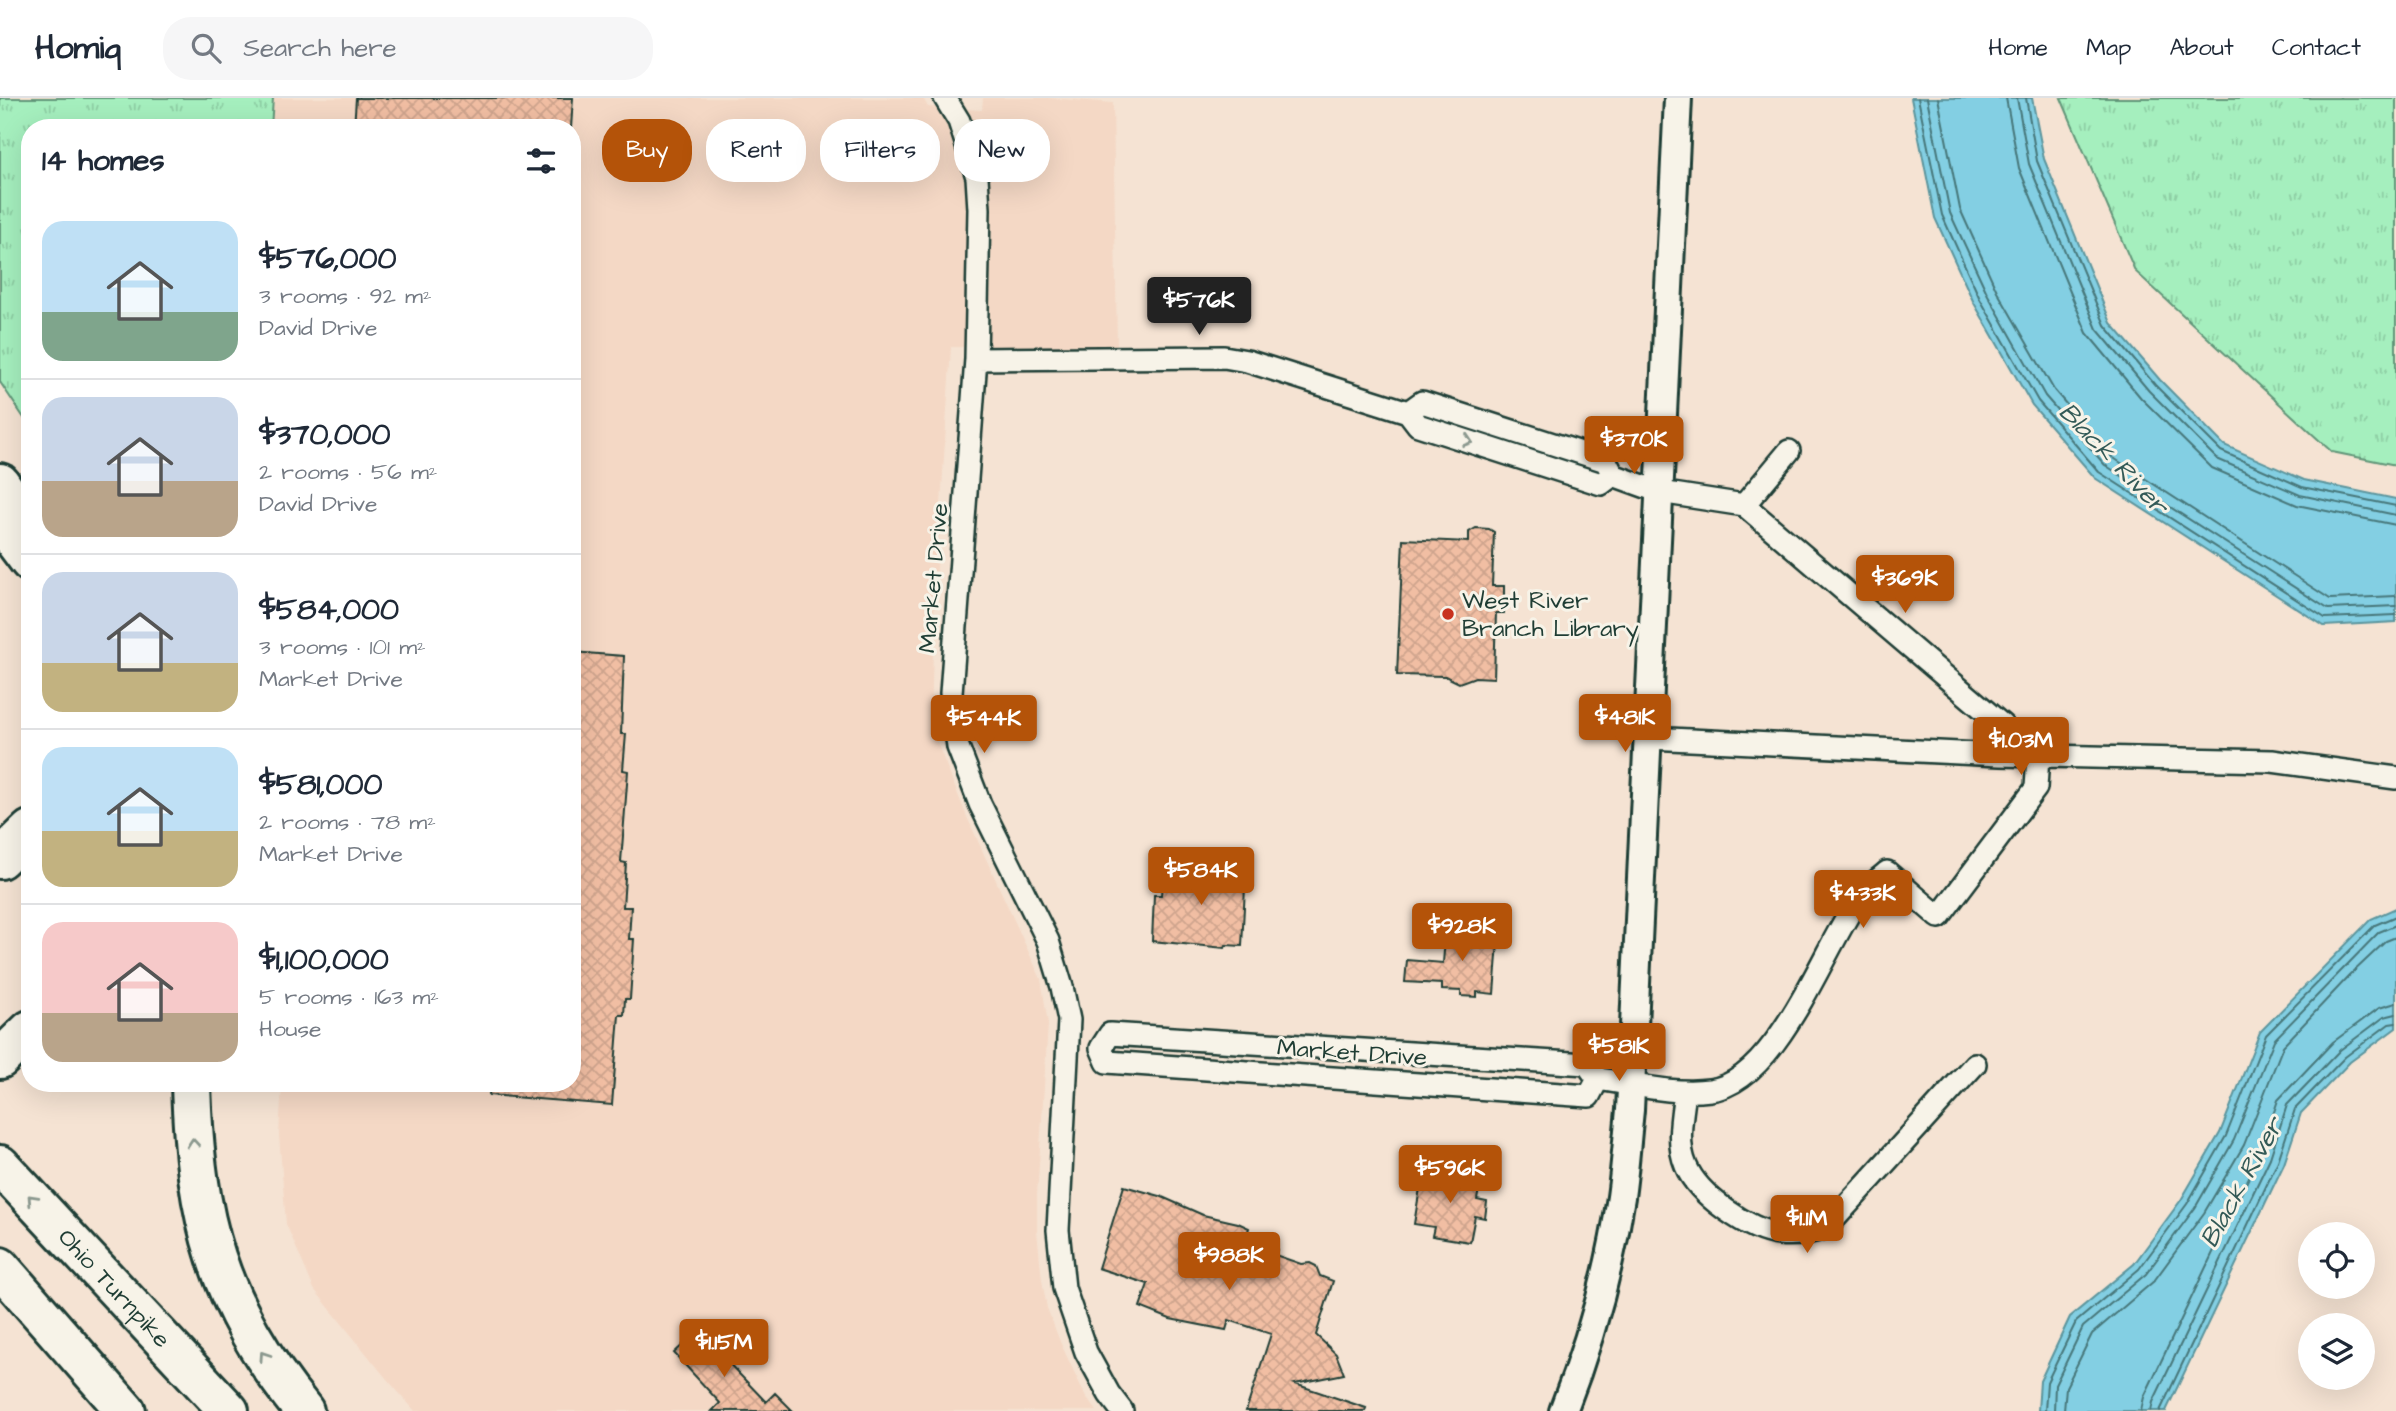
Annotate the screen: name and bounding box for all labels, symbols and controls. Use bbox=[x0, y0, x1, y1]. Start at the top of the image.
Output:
search box bbox=[163, 17, 653, 80]
text: Homiq bbox=[35, 25, 121, 71]
icon: search bbox=[187, 29, 225, 67]
text: Search here bbox=[243, 30, 397, 66]
text: Home bbox=[1988, 31, 2048, 65]
text: Map bbox=[2086, 31, 2131, 65]
text: About bbox=[2169, 31, 2234, 65]
text: Contact bbox=[2272, 31, 2361, 65]
chip: Buy bbox=[602, 119, 692, 182]
chip: Rent bbox=[706, 119, 806, 182]
chip: Filters bbox=[820, 119, 940, 182]
chip: New bbox=[954, 119, 1050, 182]
text: 14 homes bbox=[42, 140, 165, 182]
icon: filters bbox=[522, 142, 560, 180]
text: $576,000 bbox=[259, 238, 396, 280]
icon: home bbox=[98, 249, 182, 333]
pin: $576K bbox=[1150, 278, 1248, 337]
text: 3 rooms · 92 m² bbox=[259, 280, 432, 312]
text: $576K bbox=[1163, 284, 1235, 316]
text: David Drive bbox=[259, 312, 377, 344]
water label: Black River bbox=[2051, 395, 2178, 525]
text: $370,000 bbox=[259, 414, 390, 456]
pin: $370K bbox=[1585, 416, 1683, 476]
text: $370K bbox=[1600, 423, 1668, 455]
icon: home bbox=[98, 425, 182, 509]
one-way arrow bbox=[1461, 432, 1473, 447]
text: 2 rooms · 56 m² bbox=[259, 456, 437, 488]
text: David Drive bbox=[259, 488, 377, 520]
street label: Market Drive bbox=[911, 502, 957, 654]
pin: $369K bbox=[1856, 556, 1954, 615]
text: $369K bbox=[1872, 562, 1938, 594]
place label: West River Branch Library bbox=[1462, 584, 1639, 647]
text: $584,000 bbox=[259, 589, 399, 631]
icon: home bbox=[98, 600, 182, 684]
marker: West River Branch Library bbox=[1440, 606, 1456, 622]
text: 3 rooms · 101 m² bbox=[259, 631, 426, 663]
text: Market Drive bbox=[259, 663, 403, 695]
pin: $481K bbox=[1576, 694, 1674, 754]
pin: $544K bbox=[935, 696, 1033, 755]
text: $481K bbox=[1595, 701, 1655, 733]
text: $544K bbox=[947, 702, 1021, 734]
pin: $1.03M bbox=[1964, 718, 2078, 777]
text: $1.03M bbox=[1989, 724, 2053, 756]
text: $581,000 bbox=[259, 764, 382, 806]
icon: home bbox=[98, 775, 182, 859]
text: 2 rooms · 78 m² bbox=[259, 806, 436, 838]
text: Market Drive bbox=[259, 838, 403, 870]
pin: $584K bbox=[1152, 848, 1250, 907]
text: $584K bbox=[1164, 854, 1238, 886]
pin: $433K bbox=[1814, 870, 1912, 930]
text: $433K bbox=[1830, 877, 1896, 909]
pin: $928K bbox=[1413, 904, 1511, 963]
text: $928K bbox=[1428, 910, 1496, 942]
text: $1,100,000 bbox=[259, 939, 389, 981]
icon: home bbox=[98, 950, 182, 1034]
text: 5 rooms · 163 m² bbox=[259, 981, 439, 1013]
text: House bbox=[259, 1013, 322, 1045]
pin: $581K bbox=[1570, 1024, 1668, 1083]
text: $581K bbox=[1589, 1030, 1649, 1062]
street label: Market Drive bbox=[1276, 1031, 1428, 1075]
water label: Black River bbox=[2191, 1109, 2294, 1254]
one-way arrow bbox=[186, 1137, 201, 1148]
pin: $596K bbox=[1401, 1146, 1499, 1205]
text: $596K bbox=[1415, 1152, 1485, 1184]
one-way arrow bbox=[28, 1194, 41, 1207]
pin: $1.1M bbox=[1758, 1196, 1856, 1255]
text: $1.1M bbox=[1787, 1202, 1827, 1234]
street label: Ohio Turnpike bbox=[50, 1221, 178, 1356]
map controls bbox=[2298, 1222, 2375, 1390]
button: locate bbox=[2298, 1222, 2375, 1299]
pin: $988K bbox=[1180, 1232, 1278, 1292]
text: $988K bbox=[1194, 1239, 1264, 1271]
button: layers bbox=[2298, 1313, 2375, 1390]
pin: $1.15M bbox=[667, 1320, 781, 1379]
text: $1.15M bbox=[695, 1326, 753, 1358]
one-way arrow bbox=[260, 1351, 272, 1364]

